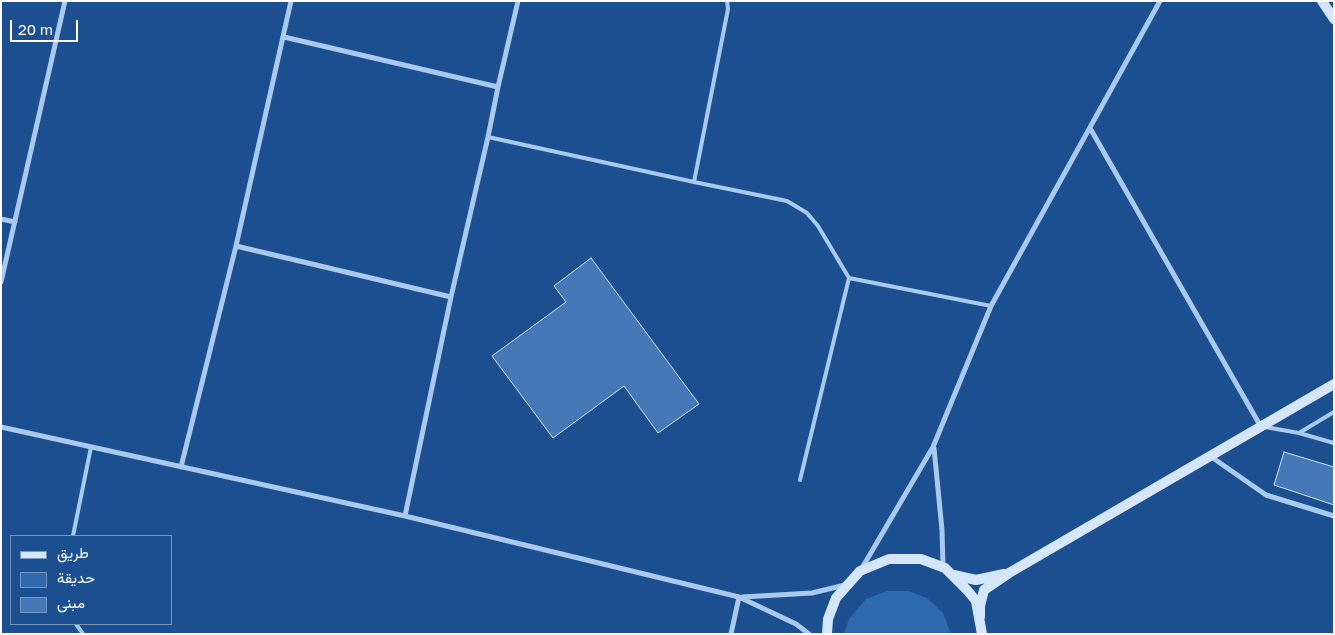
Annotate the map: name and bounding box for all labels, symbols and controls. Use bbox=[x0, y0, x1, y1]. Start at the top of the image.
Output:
scale bar bbox=[12, 10, 80, 42]
text: 20 m bbox=[18, 20, 53, 38]
legend bbox=[10, 535, 172, 625]
text: طريق bbox=[57, 543, 89, 561]
text: حديقة bbox=[57, 568, 95, 586]
text: مبنى bbox=[57, 593, 85, 611]

